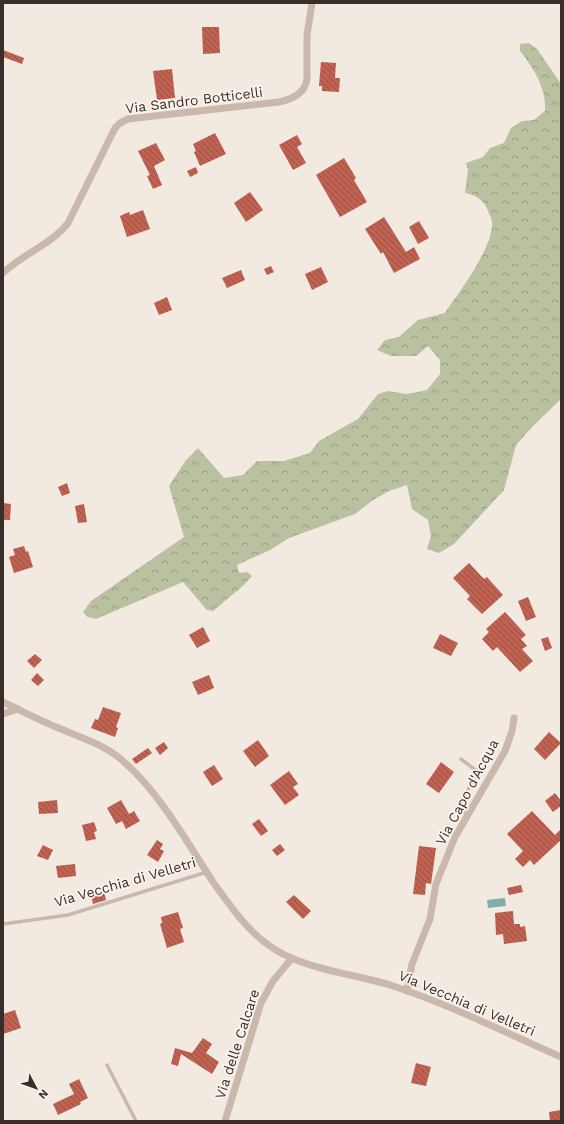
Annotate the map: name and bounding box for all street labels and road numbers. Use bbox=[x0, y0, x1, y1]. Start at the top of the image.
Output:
street label: Via Sandro Botticelli bbox=[124, 84, 264, 116]
street label: Via Capo d'Acqua bbox=[432, 736, 502, 848]
street label: Via Vecchia di Velletri bbox=[52, 854, 198, 910]
street label: Via Vecchia di Velletri bbox=[396, 967, 538, 1039]
street label: Via delle Calcare bbox=[212, 987, 262, 1101]

